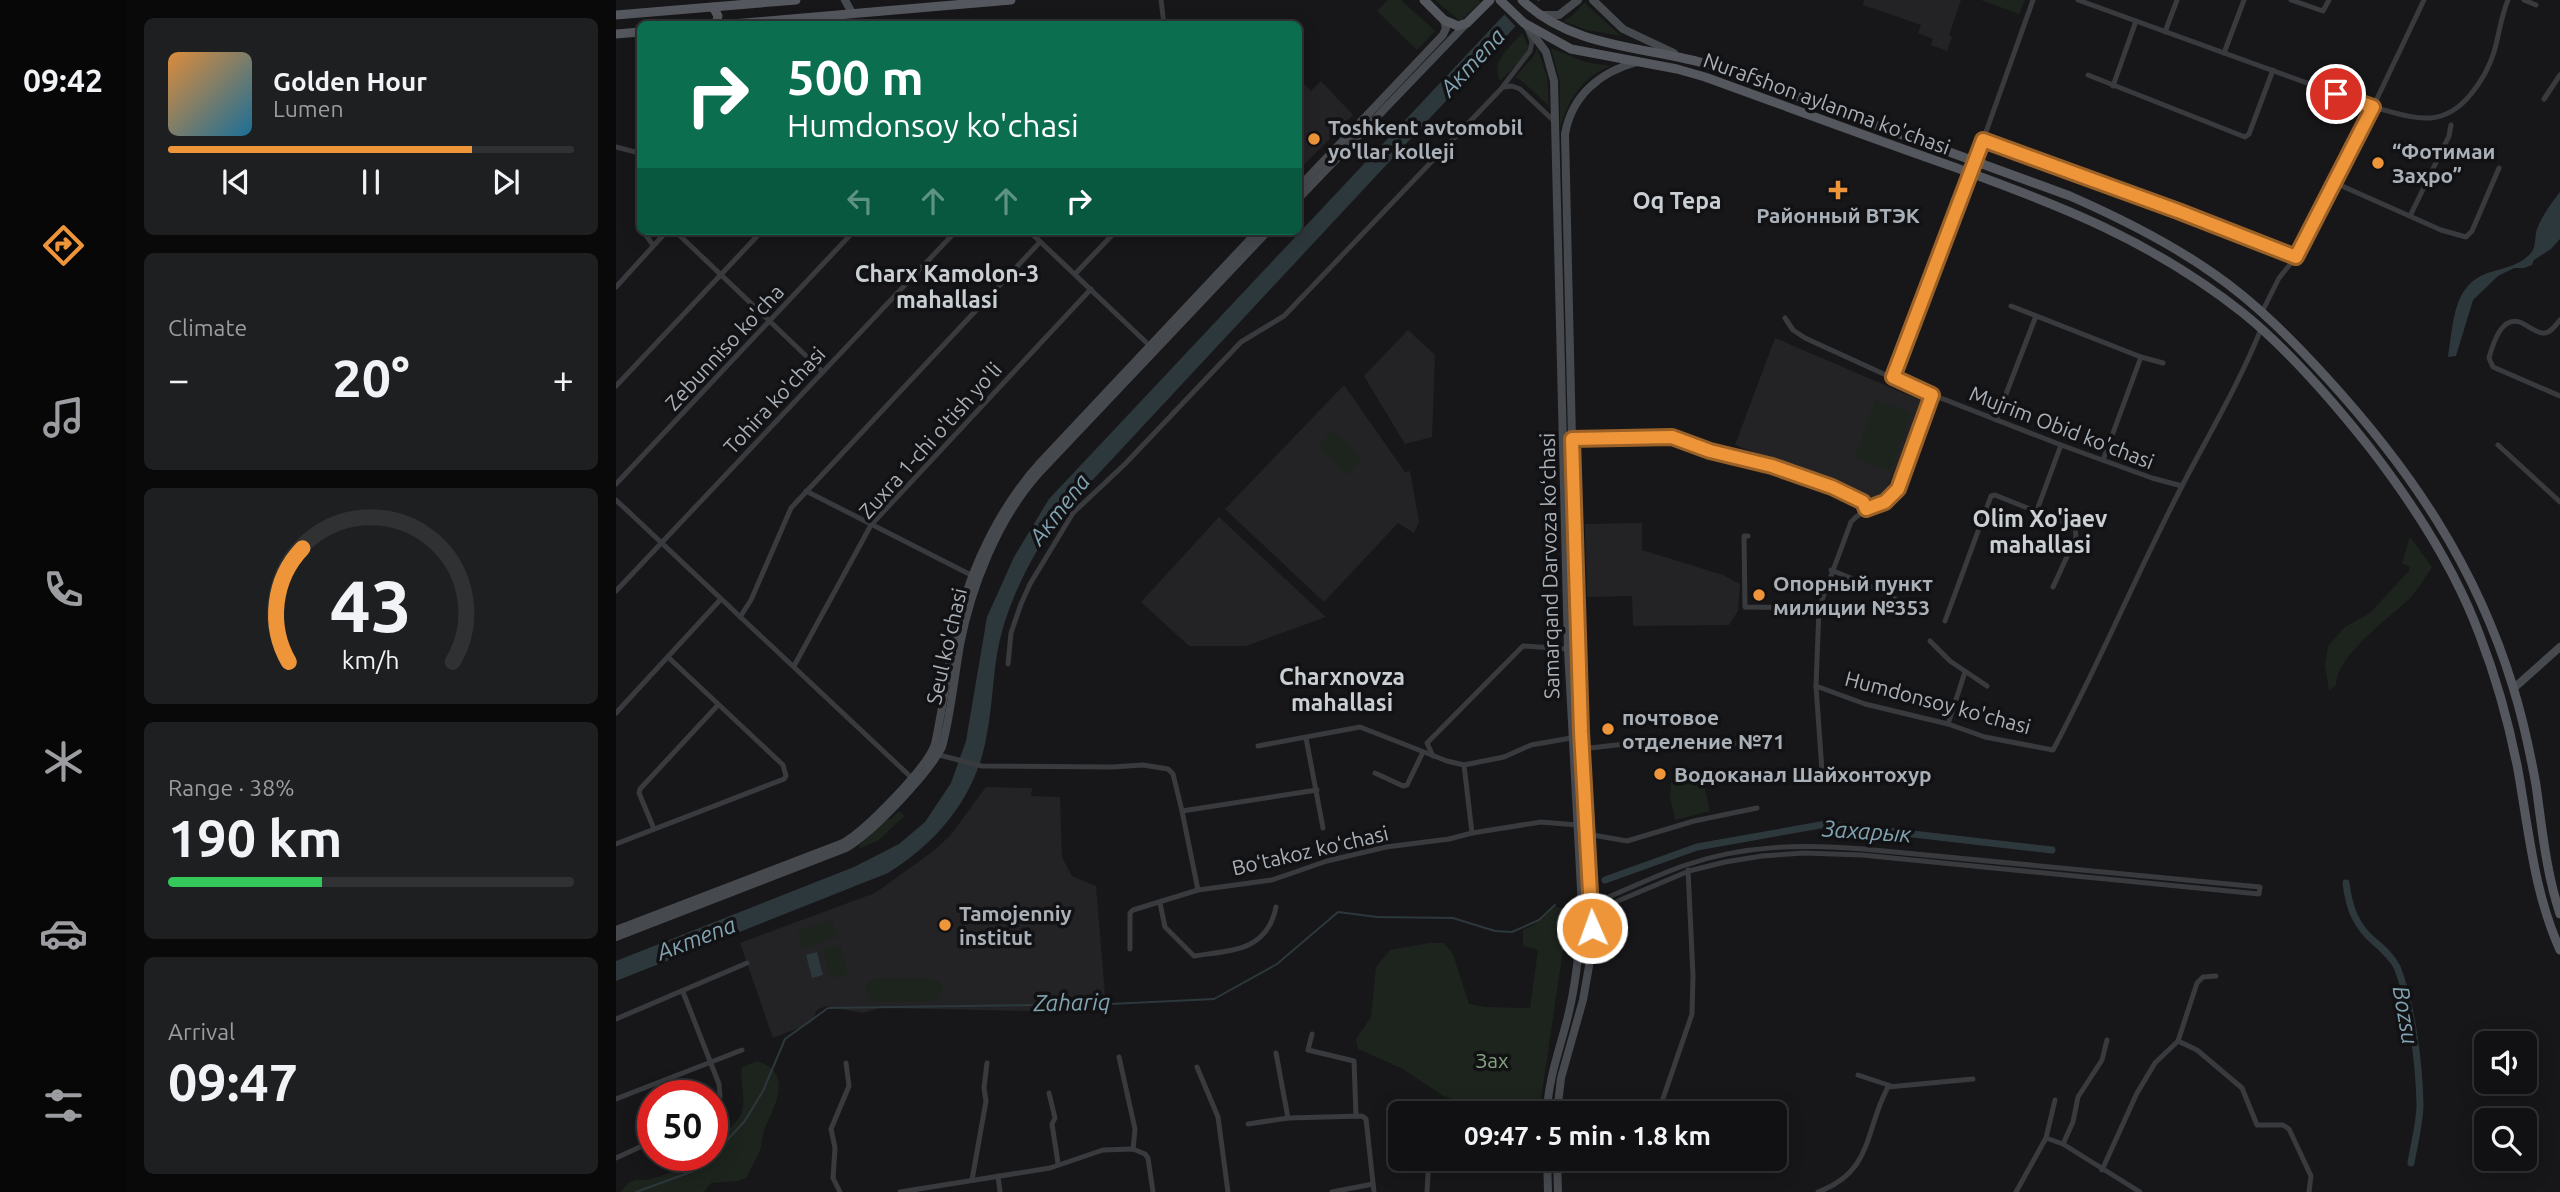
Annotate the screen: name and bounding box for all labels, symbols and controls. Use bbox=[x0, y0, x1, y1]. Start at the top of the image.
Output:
water label: Актепа bbox=[1434, 23, 1509, 102]
street label: Nurafshon aylanma ko'chasi bbox=[1700, 47, 1954, 159]
icon: right bbox=[672, 49, 763, 140]
text: 500 m bbox=[787, 49, 924, 104]
text: 09:42 bbox=[23, 62, 103, 98]
pin bbox=[2306, 64, 2366, 124]
text: Golden Hour bbox=[273, 67, 427, 96]
icon: arrive bbox=[2317, 75, 2355, 113]
text: Lumen bbox=[273, 96, 344, 121]
text: Humdonsoy ko'chasi bbox=[787, 107, 1079, 143]
place label: Toshkent avtomobil yo'llar kolleji bbox=[1328, 115, 1523, 163]
marker: Toshkent avtomobil yo'llar kolleji bbox=[1306, 131, 1322, 147]
place label: “Фотимаи Заҳро” bbox=[2392, 139, 2495, 187]
marker: “Фотимаи Заҳро” bbox=[2370, 155, 2386, 171]
icon: previous bbox=[217, 163, 255, 201]
icon: pause bbox=[352, 163, 390, 201]
icon: next bbox=[487, 163, 525, 201]
marker: Районный ВТЭК bbox=[1828, 180, 1848, 200]
icon: left bbox=[841, 182, 879, 220]
icon: ahead bbox=[914, 182, 952, 220]
icon: ahead bbox=[987, 182, 1025, 220]
icon: right bbox=[1060, 182, 1098, 220]
district label: Oq Tepa bbox=[1632, 188, 1722, 213]
place label: Районный ВТЭК bbox=[1756, 203, 1920, 227]
icon: directions bbox=[39, 221, 88, 270]
district label: Charx Kamolon-3 mahallasi bbox=[855, 261, 1039, 312]
street label: Zebunniso ko'cha bbox=[660, 279, 788, 415]
text: Climate bbox=[168, 315, 247, 340]
street label: Tohira ko'chasi bbox=[718, 342, 830, 458]
text: 20° bbox=[332, 349, 410, 407]
street label: Zuxra 1-chi o'tish yo'li bbox=[854, 357, 1006, 523]
text: − bbox=[168, 358, 189, 400]
text: + bbox=[553, 358, 574, 400]
street label: Mujrim Obid ko'chasi bbox=[1966, 381, 2158, 473]
icon: music bbox=[39, 393, 88, 442]
street label: Samarqand Darvoza koʻchasi bbox=[1535, 433, 1563, 699]
water label: Актепа bbox=[1023, 469, 1094, 550]
district label: Olim Xo'jaev mahallasi bbox=[1973, 506, 2107, 557]
text: 43 bbox=[330, 564, 412, 646]
icon: phone bbox=[39, 565, 88, 614]
place label: Опорный пункт милиции №353 bbox=[1773, 571, 1933, 619]
street label: Seul ko'chasi bbox=[921, 585, 971, 707]
marker: Опорный пункт милиции №353 bbox=[1751, 587, 1767, 603]
text: km/h bbox=[342, 646, 400, 674]
district label: Charxnovza mahallasi bbox=[1279, 664, 1405, 715]
street label: Humdonsoy ko'chasi bbox=[1842, 666, 2034, 738]
place label: почтовое отделение №71 bbox=[1622, 705, 1785, 753]
marker: почтовое отделение №71 bbox=[1600, 721, 1616, 737]
icon: climate bbox=[39, 737, 88, 786]
place label: Водоканал Шайхонтохур bbox=[1674, 762, 1932, 786]
marker: Водоканал Шайхонтохур bbox=[1652, 766, 1668, 782]
text: Range · 38% bbox=[168, 775, 295, 800]
text: 190 km bbox=[168, 809, 342, 867]
water label: Захарык bbox=[1821, 815, 1912, 847]
street label: Boʻtakoz koʻchasi bbox=[1229, 820, 1391, 880]
position arrow bbox=[1555, 891, 1629, 965]
place label: Tamojenniy institut bbox=[959, 901, 1072, 949]
icon: car bbox=[39, 909, 88, 958]
water label: Актепа bbox=[652, 911, 739, 965]
marker: Tamojenniy institut bbox=[937, 917, 953, 933]
water label: Bozsu bbox=[2389, 984, 2423, 1046]
water label: Zahariq bbox=[1032, 989, 1111, 1015]
text: Arrival bbox=[168, 1019, 235, 1044]
map controls bbox=[2474, 1031, 2537, 1171]
button: sound bbox=[2474, 1031, 2537, 1094]
park label: Зах bbox=[1475, 1048, 1509, 1072]
text: 09:47 bbox=[168, 1053, 298, 1111]
speed limit sign: 50 bbox=[637, 1080, 728, 1171]
icon: filters bbox=[39, 1081, 88, 1130]
button: search bbox=[2474, 1108, 2537, 1171]
text: 09:47 · 5 min · 1.8 km bbox=[1464, 1121, 1711, 1150]

